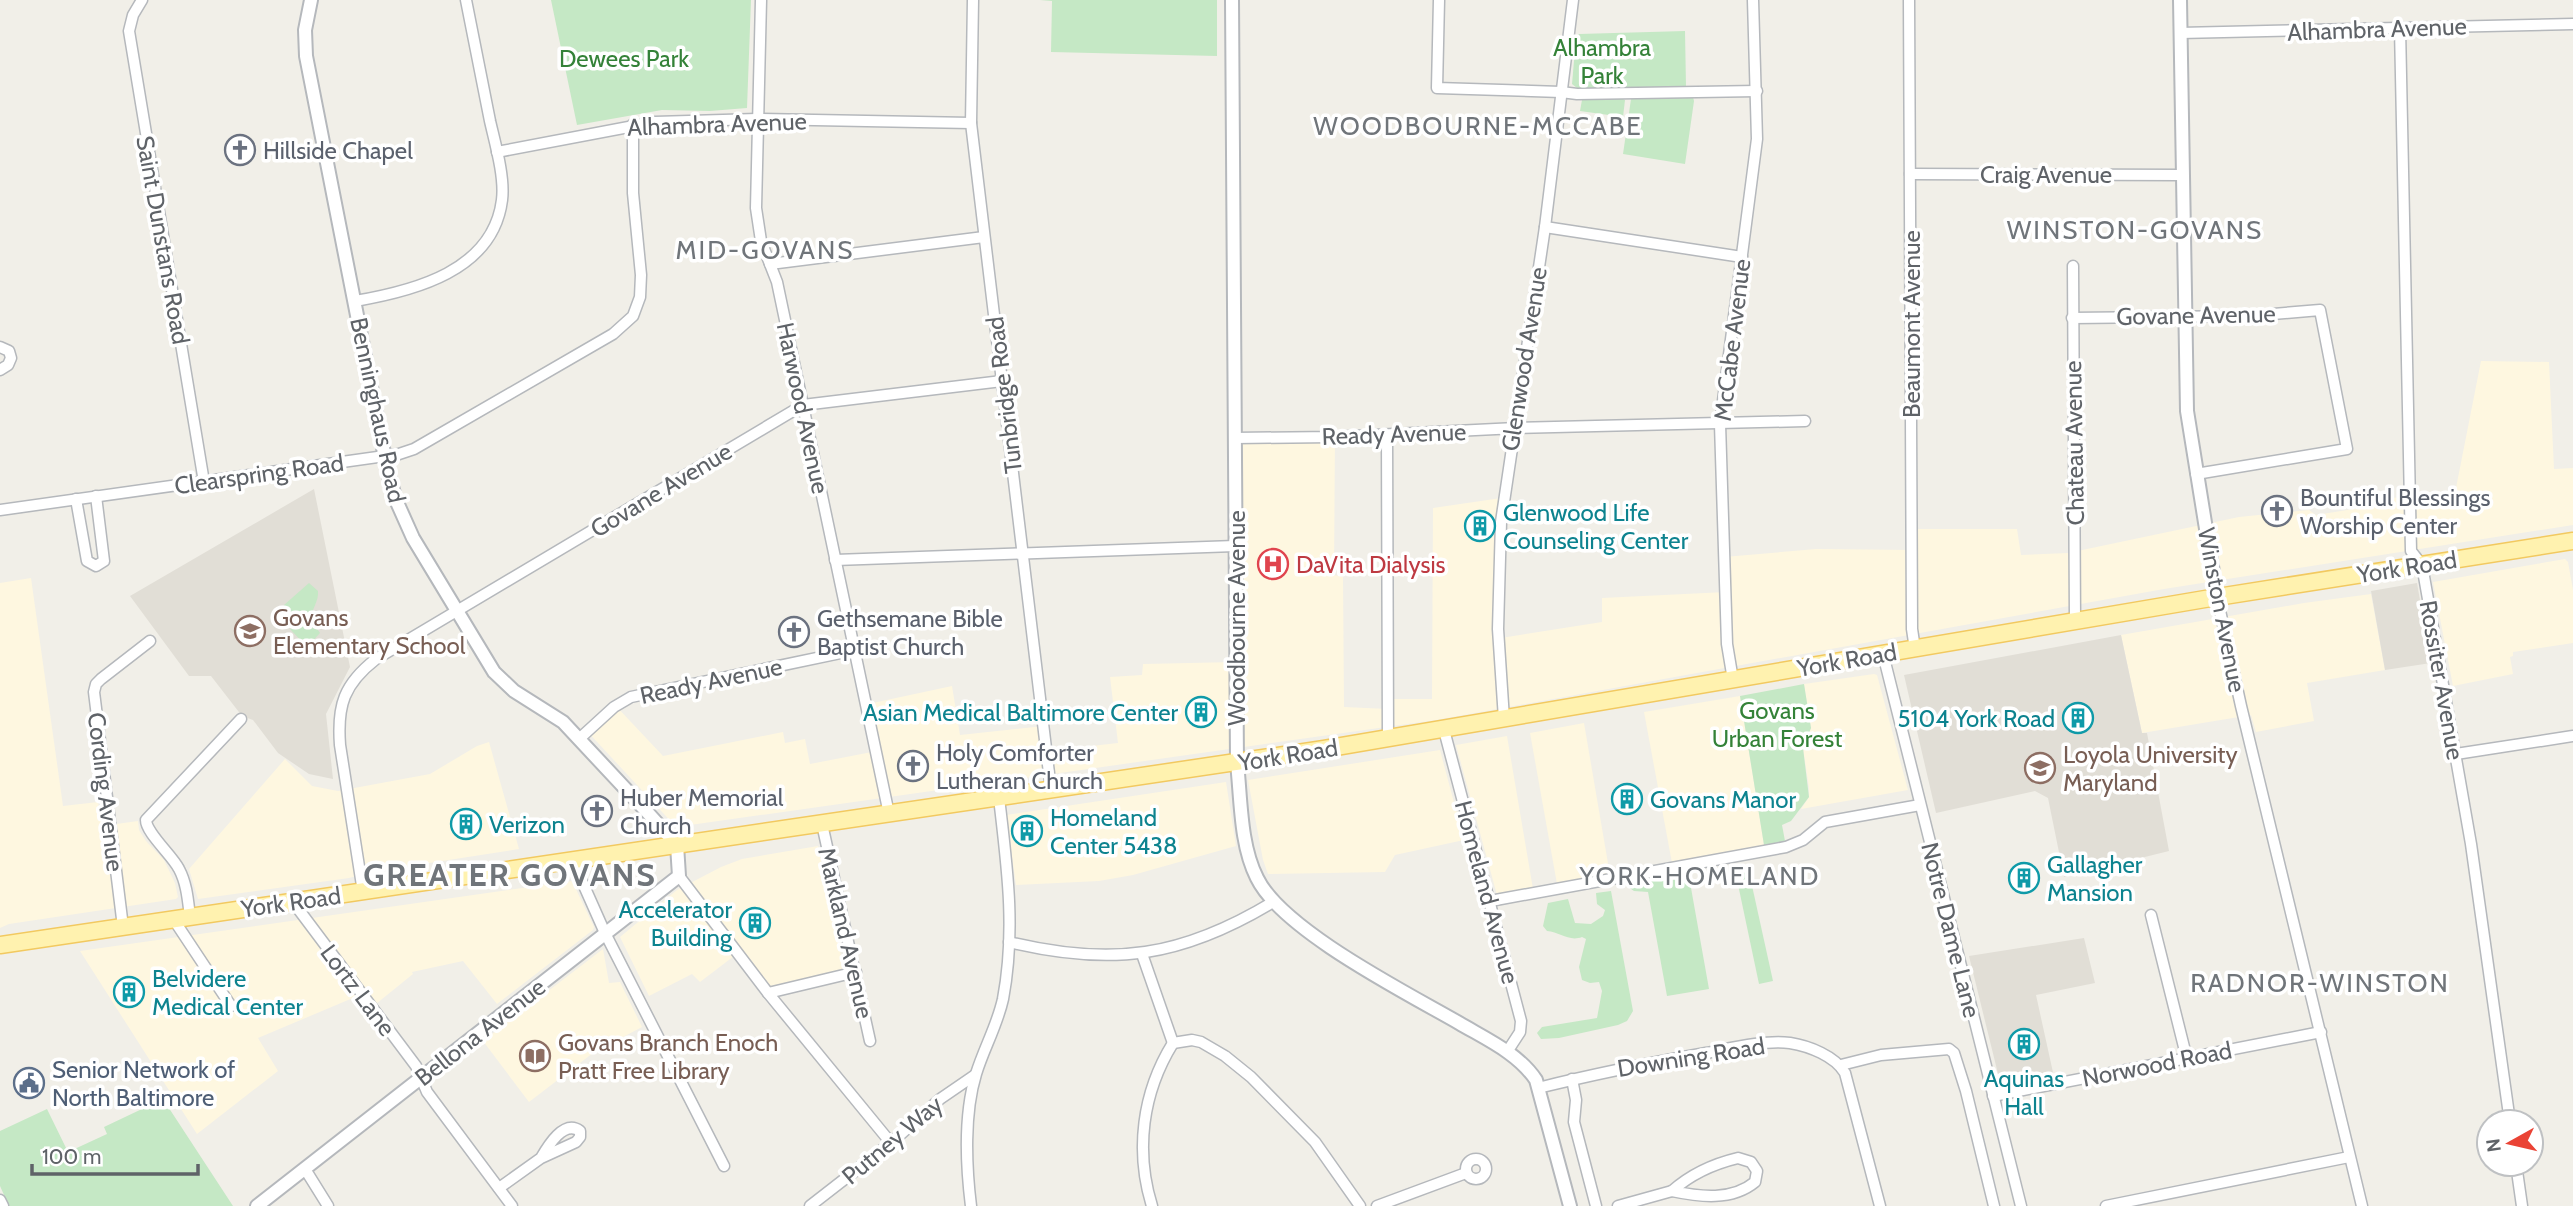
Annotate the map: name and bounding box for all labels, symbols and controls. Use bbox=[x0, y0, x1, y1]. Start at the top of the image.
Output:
street label: Alhambra Avenue bbox=[2287, 11, 2467, 47]
park label: Alhambra Park bbox=[1553, 33, 1652, 90]
park label: Dewees Park bbox=[559, 44, 689, 73]
street label: Alhambra Avenue bbox=[627, 106, 807, 142]
district label: WOODBOURNE-MCCABE bbox=[1313, 110, 1643, 142]
church icon: Hillside Chapel bbox=[223, 133, 257, 167]
street label: Saint Dunstans Road bbox=[130, 134, 196, 346]
place label: Hillside Chapel bbox=[263, 136, 413, 165]
street label: Craig Avenue bbox=[1980, 160, 2112, 189]
district label: WINSTON-GOVANS bbox=[2007, 214, 2263, 246]
street label: Beaumont Avenue bbox=[1897, 230, 1926, 418]
district label: MID-GOVANS bbox=[676, 234, 854, 266]
street label: McCabe Avenue bbox=[1708, 257, 1756, 423]
street label: Glenwood Avenue bbox=[1495, 265, 1553, 453]
street label: Govane Avenue bbox=[2116, 299, 2276, 331]
street label: Benninghaus Road bbox=[344, 315, 412, 505]
street label: Tunbridge Road bbox=[980, 315, 1028, 475]
street label: Harwood Avenue bbox=[771, 320, 835, 496]
street label: Chateau Avenue bbox=[2058, 360, 2090, 526]
street label: Ready Avenue bbox=[1321, 417, 1467, 451]
street label: Govane Avenue bbox=[585, 437, 737, 543]
street label: Clearspring Road bbox=[173, 448, 345, 500]
place label: Bountiful Blessings Worship Center bbox=[2300, 483, 2490, 540]
church icon: Bountiful Blessings Worship Center bbox=[2260, 494, 2294, 528]
place label: Glenwood Life Counseling Center bbox=[1503, 498, 1689, 555]
building icon: Glenwood Life Counseling Center bbox=[1463, 509, 1497, 543]
street label: Woodbourne Avenue bbox=[1222, 510, 1251, 726]
street label: Winston Avenue bbox=[2192, 525, 2252, 695]
street label: York Road bbox=[2354, 545, 2459, 589]
hospital icon: DaVita Dialysis bbox=[1256, 547, 1290, 581]
place label: DaVita Dialysis bbox=[1296, 550, 1445, 579]
street label: Rossiter Avenue bbox=[2414, 598, 2470, 762]
place label: Govans Elementary School bbox=[273, 603, 466, 660]
place label: Gethsemane Bible Baptist Church bbox=[817, 604, 1003, 661]
school or university icon: Govans Elementary School bbox=[233, 614, 267, 648]
church icon: Gethsemane Bible Baptist Church bbox=[777, 615, 811, 649]
street label: York Road bbox=[1794, 637, 1899, 683]
street label: Ready Avenue bbox=[637, 652, 785, 710]
building icon: Asian Medical Baltimore Center bbox=[1184, 695, 1218, 729]
park label: Govans Urban Forest bbox=[1712, 696, 1842, 753]
place label: Asian Medical Baltimore Center bbox=[863, 698, 1178, 727]
building icon: 5104 York Road bbox=[2061, 701, 2095, 735]
place label: 5104 York Road bbox=[1898, 704, 2055, 733]
street label: Cording Avenue bbox=[82, 711, 130, 873]
street label: York Road bbox=[1235, 733, 1340, 777]
place label: Holy Comforter Lutheran Church bbox=[936, 738, 1103, 795]
place label: Loyola University Maryland bbox=[2063, 740, 2238, 797]
church icon: Holy Comforter Lutheran Church bbox=[896, 749, 930, 783]
school or university icon: Loyola University Maryland bbox=[2023, 751, 2057, 785]
building icon: Govans Manor bbox=[1610, 782, 1644, 816]
place label: Huber Memorial Church bbox=[620, 783, 784, 840]
place label: Govans Manor bbox=[1650, 785, 1796, 814]
church icon: Huber Memorial Church bbox=[580, 794, 614, 828]
street label: Homeland Avenue bbox=[1449, 797, 1525, 987]
place label: Homeland Center 5438 bbox=[1050, 803, 1178, 860]
building icon: Verizon bbox=[449, 807, 483, 841]
place label: Verizon bbox=[489, 810, 565, 839]
building icon: Homeland Center 5438 bbox=[1010, 814, 1044, 848]
street label: Notre Dame Lane bbox=[1915, 839, 1987, 1021]
street label: Markland Avenue bbox=[812, 845, 880, 1021]
place label: Gallagher Mansion bbox=[2047, 850, 2143, 907]
district label: GREATER GOVANS bbox=[363, 855, 657, 894]
district label: YORK-HOMELAND bbox=[1578, 860, 1821, 892]
building icon: Gallagher Mansion bbox=[2007, 861, 2041, 895]
street label: York Road bbox=[238, 881, 343, 923]
place label: Accelerator Building bbox=[618, 895, 733, 952]
building icon: Accelerator Building bbox=[738, 906, 772, 940]
street label: Lortz Lane bbox=[314, 939, 402, 1041]
place label: Belvidere Medical Center bbox=[152, 964, 304, 1021]
district label: RADNOR-WINSTON bbox=[2190, 967, 2450, 999]
street label: Bellona Avenue bbox=[409, 972, 551, 1092]
building icon: Belvidere Medical Center bbox=[112, 975, 146, 1009]
building icon: Aquinas Hall bbox=[2007, 1027, 2041, 1061]
place label: Govans Branch Enoch Pratt Free Library bbox=[558, 1028, 778, 1085]
street label: Downing Road bbox=[1615, 1031, 1767, 1083]
street label: Norwood Road bbox=[2080, 1035, 2234, 1093]
library icon: Govans Branch Enoch Pratt Free Library bbox=[518, 1039, 552, 1073]
place label: Senior Network of North Baltimore bbox=[52, 1055, 235, 1112]
place label: Aquinas Hall bbox=[1984, 1064, 2064, 1121]
public building icon: Senior Network of North Baltimore bbox=[12, 1066, 46, 1100]
street label: Putney Way bbox=[836, 1090, 948, 1190]
north arrow bbox=[2475, 1108, 2545, 1178]
scale bar bbox=[32, 1132, 198, 1176]
text: N bbox=[2481, 1137, 2506, 1154]
text: 100 m bbox=[42, 1144, 101, 1169]

